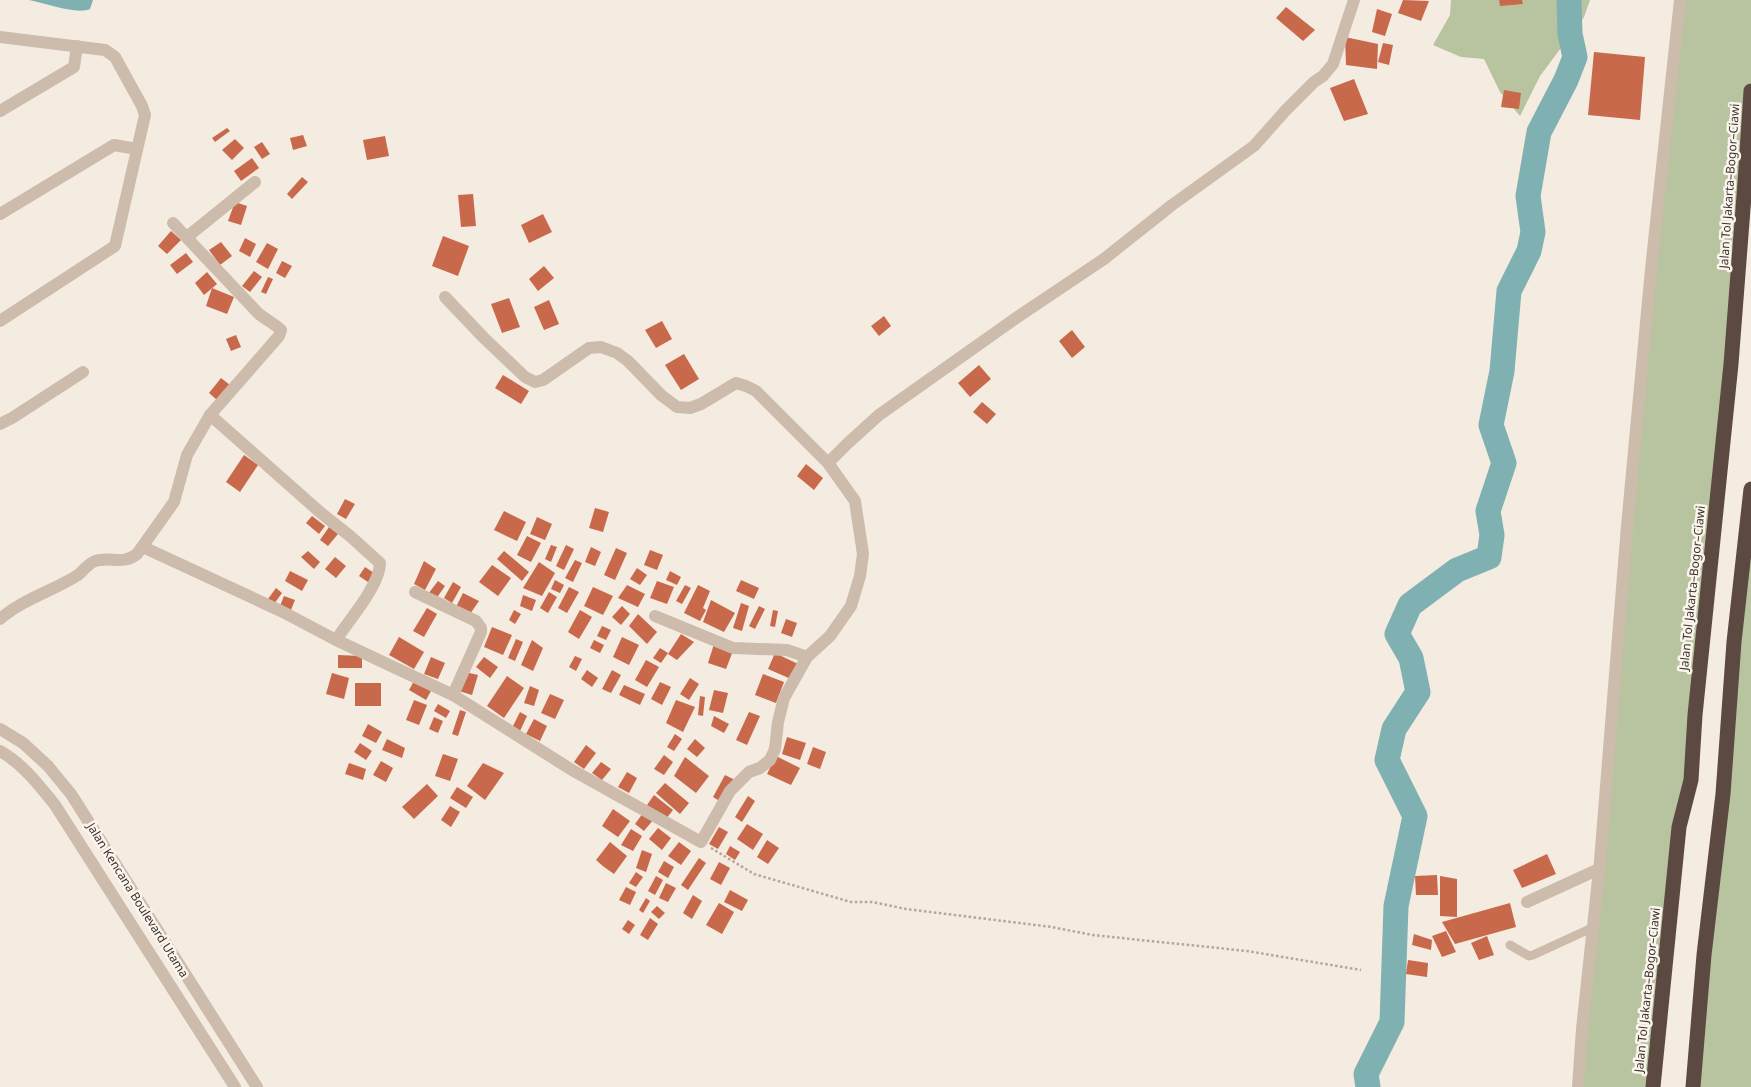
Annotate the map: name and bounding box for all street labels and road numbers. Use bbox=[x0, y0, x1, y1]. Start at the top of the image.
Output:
street label: Jalan Tol Jakarta–Bogor–Ciawi bbox=[1715, 103, 1743, 270]
street label: Jalan Tol Jakarta–Bogor–Ciawi bbox=[1675, 505, 1709, 672]
street label: Jalan Kencana Boulevard Utama bbox=[83, 818, 193, 981]
street label: Jalan Tol Jakarta–Bogor–Ciawi bbox=[1630, 907, 1664, 1074]

